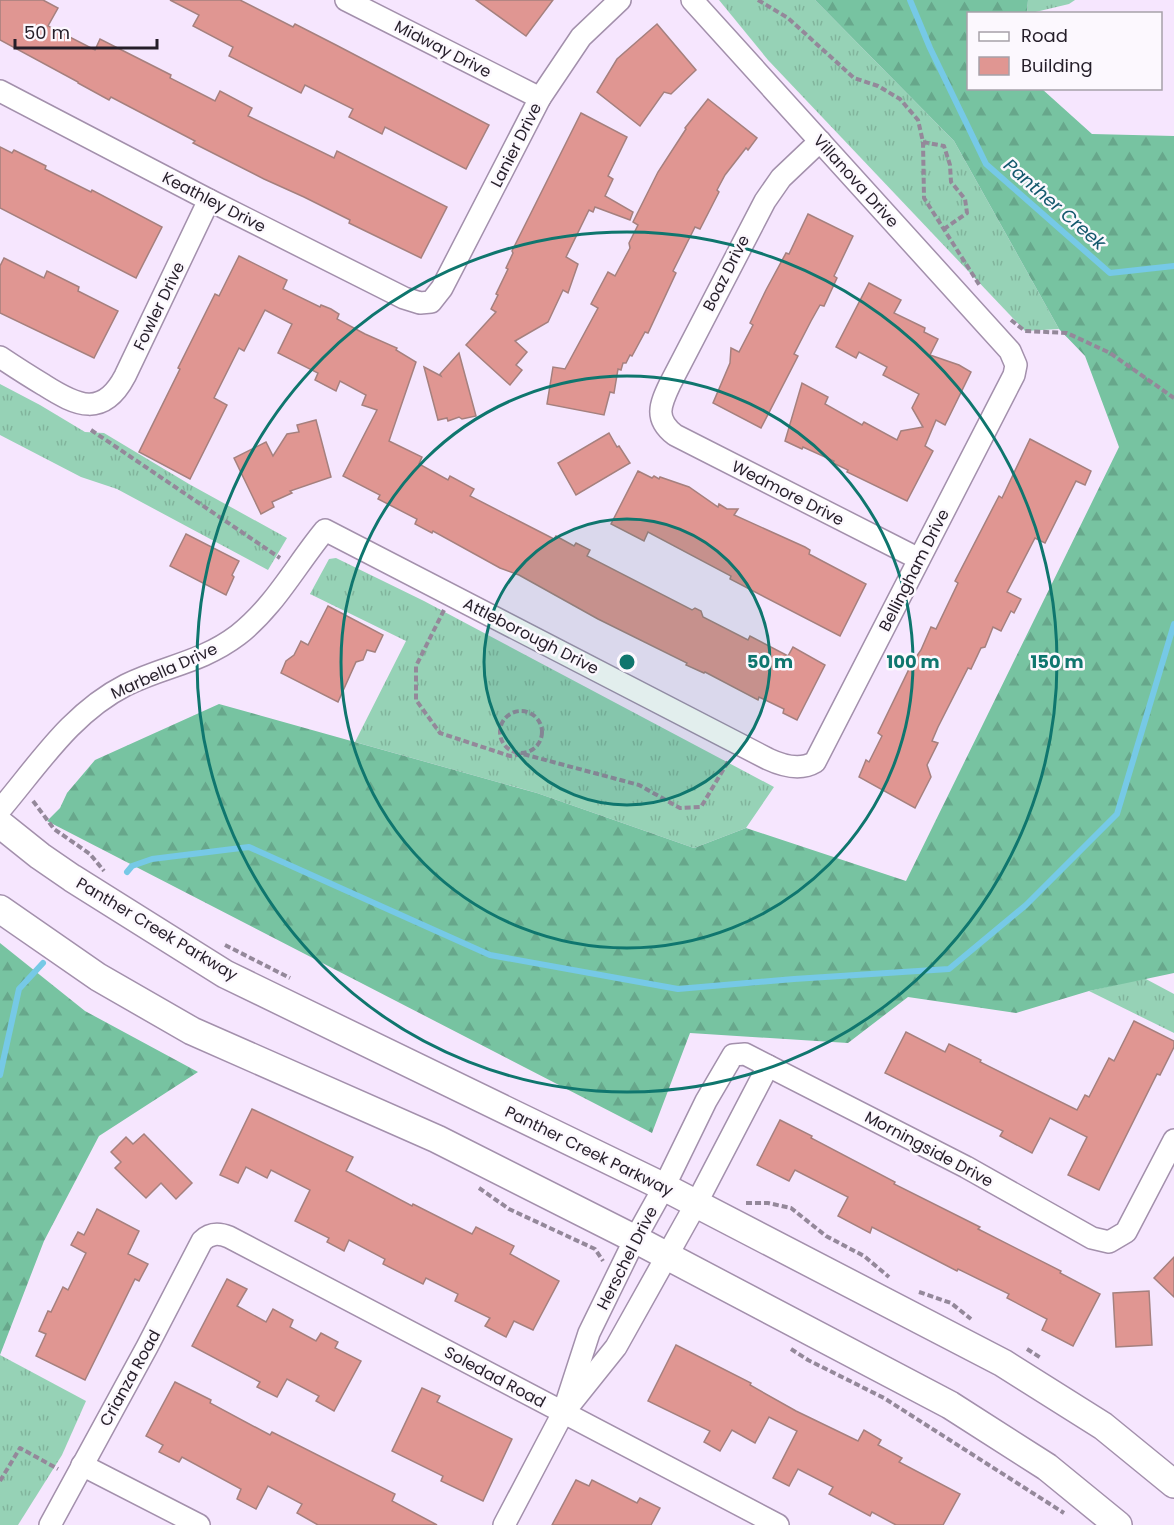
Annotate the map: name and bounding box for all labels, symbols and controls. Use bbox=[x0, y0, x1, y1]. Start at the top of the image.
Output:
scale bar bbox=[15, 12, 158, 50]
legend bbox=[967, 12, 1162, 90]
street label: Midway Drive bbox=[391, 15, 495, 83]
text: 50 m bbox=[24, 20, 70, 45]
text: Road bbox=[1021, 23, 1068, 48]
text: Building bbox=[1021, 53, 1093, 78]
street label: Lanier Drive bbox=[485, 99, 547, 191]
street label: Villanova Drive bbox=[808, 129, 904, 233]
water label: Panther Creek bbox=[999, 153, 1112, 256]
street label: Keathley Drive bbox=[158, 166, 270, 238]
street label: Boaz Drive bbox=[697, 231, 755, 315]
street label: Fowler Drive bbox=[128, 258, 190, 354]
street label: Wedmore Drive bbox=[728, 455, 848, 531]
street label: Bellingham Drive bbox=[873, 505, 955, 635]
street label: Attleborough Drive bbox=[459, 592, 603, 680]
street label: Marbella Drive bbox=[107, 637, 221, 705]
text: 50 m bbox=[747, 649, 793, 674]
text: 100 m bbox=[886, 649, 940, 674]
text: 150 m bbox=[1030, 649, 1084, 674]
centre of rings bbox=[617, 652, 637, 672]
street label: Panther Creek Parkway bbox=[72, 872, 242, 986]
street label: Panther Creek Parkway bbox=[501, 1100, 677, 1202]
street label: Morningside Drive bbox=[861, 1105, 997, 1193]
street label: Herschel Drive bbox=[591, 1202, 663, 1314]
street label: Crianza Road bbox=[94, 1326, 166, 1430]
street label: Soledad Road bbox=[440, 1341, 550, 1413]

